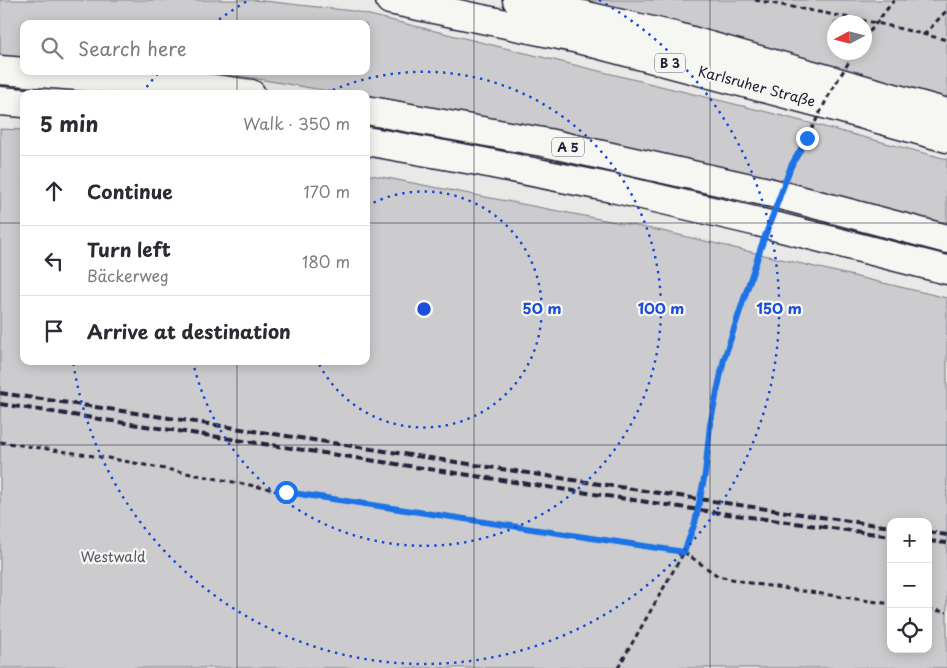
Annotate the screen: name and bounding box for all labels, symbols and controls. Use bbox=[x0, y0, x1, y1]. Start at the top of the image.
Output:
north arrow bbox=[827, 15, 872, 60]
search box bbox=[20, 20, 370, 75]
icon: search bbox=[38, 34, 66, 62]
text: Search here bbox=[78, 34, 187, 62]
road number: B 3 bbox=[655, 54, 685, 72]
street label: Karlsruher Straße bbox=[696, 60, 818, 112]
text: 5 min bbox=[40, 107, 98, 139]
text: Walk · 350 m bbox=[243, 111, 350, 135]
route end bbox=[796, 127, 819, 150]
road number: A 5 bbox=[552, 138, 584, 156]
icon: ahead bbox=[40, 177, 68, 205]
text: Continue bbox=[87, 177, 173, 205]
text: 170 m bbox=[304, 179, 350, 203]
text: Turn left bbox=[87, 235, 171, 263]
icon: left bbox=[40, 247, 68, 275]
text: 180 m bbox=[302, 249, 350, 273]
text: Bäckerweg bbox=[87, 263, 169, 287]
text: 50 m bbox=[523, 296, 561, 319]
text: 100 m bbox=[638, 296, 684, 319]
text: 150 m bbox=[756, 296, 802, 319]
centre of rings bbox=[415, 300, 433, 318]
icon: arrive bbox=[40, 317, 68, 345]
text: Arrive at destination bbox=[87, 317, 291, 345]
route start bbox=[275, 481, 298, 504]
map controls bbox=[887, 518, 932, 653]
button: + bbox=[887, 518, 932, 563]
park label: Westwald bbox=[80, 546, 146, 567]
button: − bbox=[887, 563, 932, 608]
button: locate bbox=[887, 608, 932, 653]

